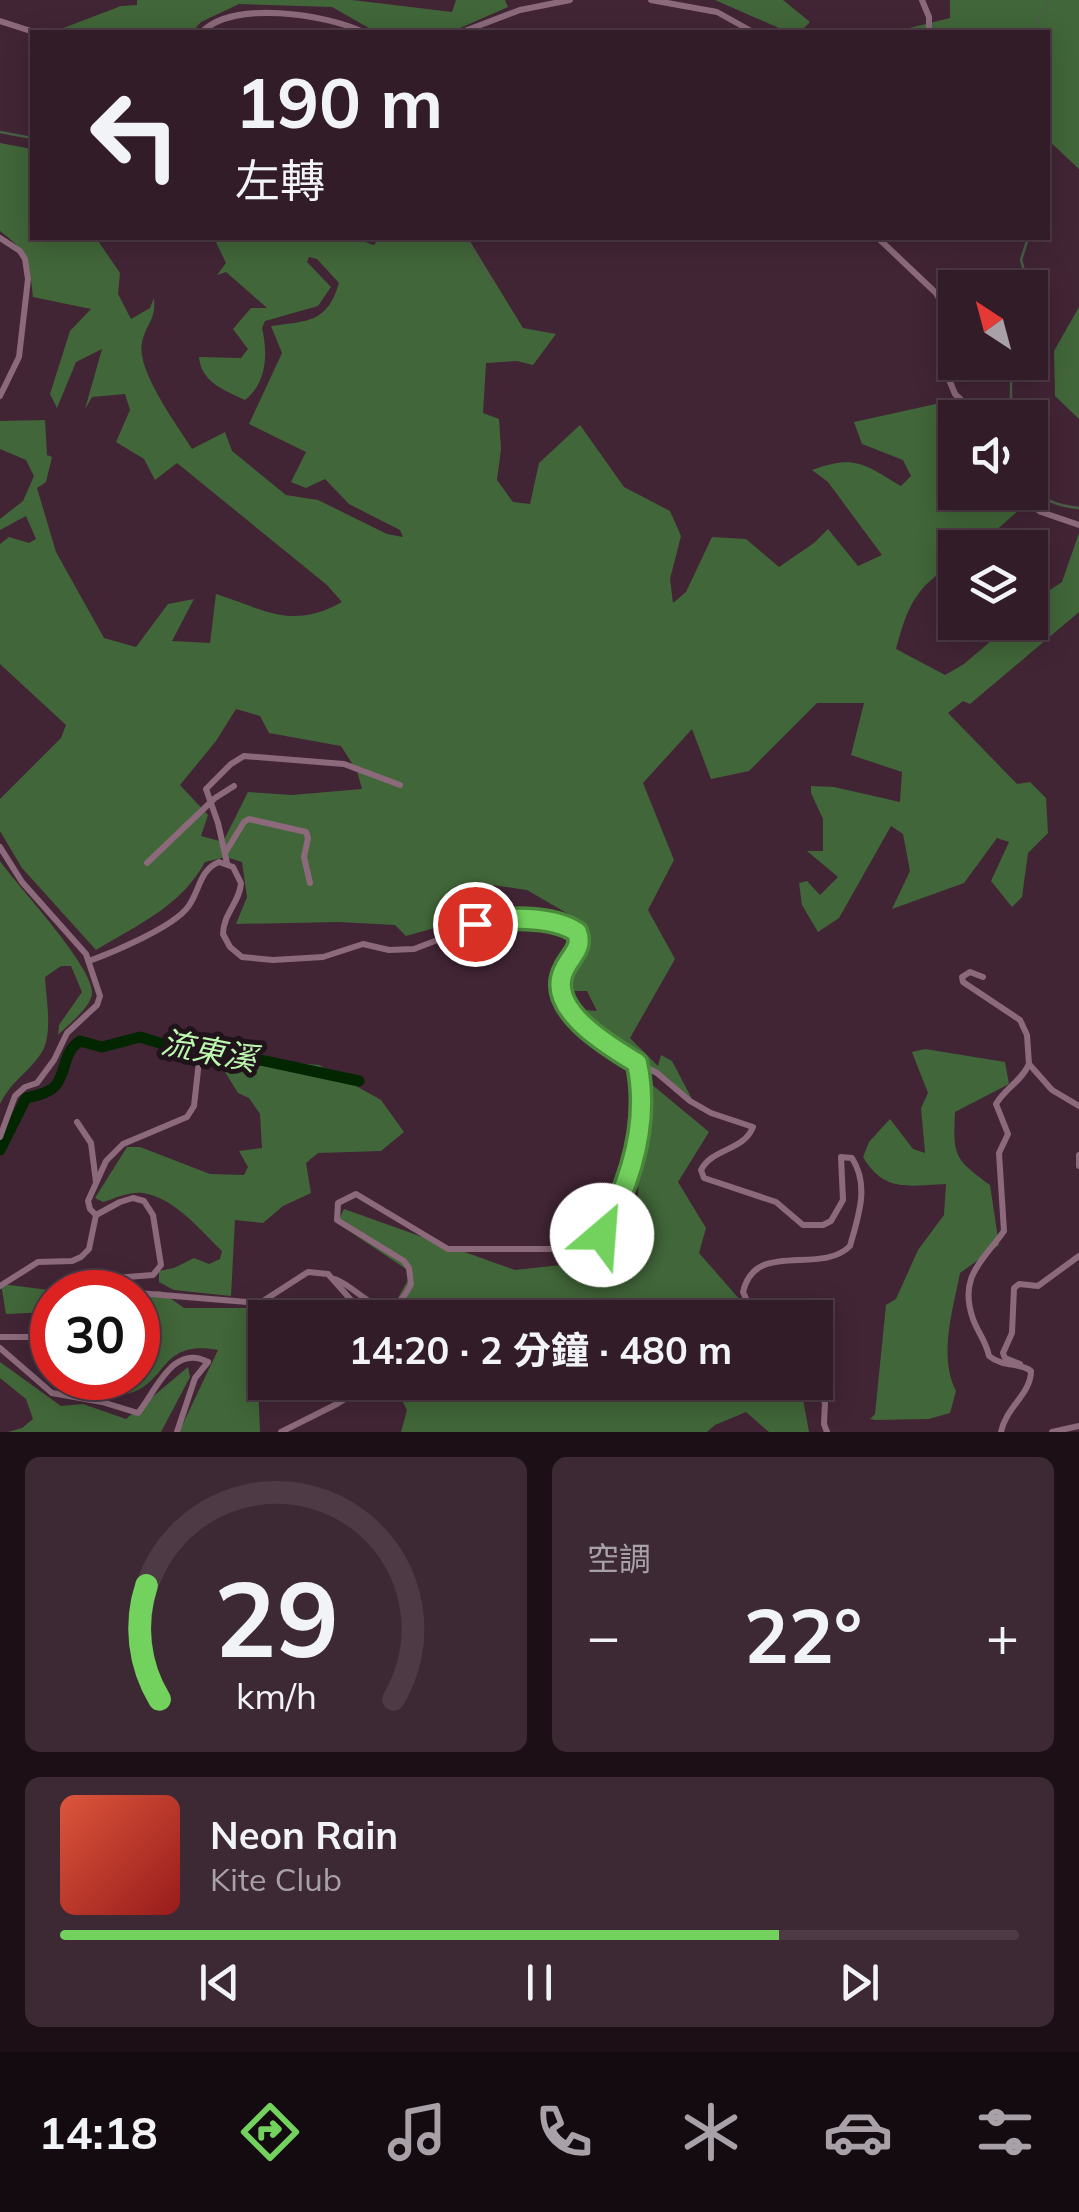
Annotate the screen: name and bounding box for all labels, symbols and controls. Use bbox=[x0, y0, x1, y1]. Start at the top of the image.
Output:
text: 190 m bbox=[235, 58, 443, 146]
icon: left bbox=[70, 70, 200, 200]
text: 左轉 bbox=[235, 152, 325, 208]
north arrow bbox=[938, 270, 1048, 380]
map controls bbox=[938, 270, 1048, 640]
button: sound bbox=[938, 400, 1048, 510]
button: layers bbox=[938, 530, 1048, 640]
pin bbox=[433, 882, 518, 967]
icon: arrive bbox=[448, 897, 503, 952]
water label: 流東溪 bbox=[158, 1021, 264, 1080]
position arrow bbox=[550, 1183, 654, 1287]
speed limit sign: 30 bbox=[30, 1270, 160, 1400]
text: 14:20 · 2 分鐘 · 480 m bbox=[349, 1326, 732, 1374]
text: 空調 bbox=[587, 1538, 651, 1578]
text: 29 bbox=[214, 1552, 338, 1683]
text: 22° bbox=[744, 1588, 862, 1682]
text: − bbox=[587, 1601, 620, 1670]
text: + bbox=[986, 1601, 1019, 1670]
text: km/h bbox=[236, 1673, 316, 1718]
text: Neon Rain bbox=[210, 1811, 398, 1859]
text: Kite Club bbox=[210, 1859, 342, 1899]
icon: previous bbox=[192, 1955, 247, 2010]
icon: pause bbox=[512, 1955, 567, 2010]
icon: next bbox=[832, 1955, 887, 2010]
icon: directions bbox=[235, 2097, 305, 2167]
icon: music bbox=[382, 2097, 452, 2167]
icon: phone bbox=[529, 2097, 599, 2167]
icon: climate bbox=[676, 2097, 746, 2167]
icon: car bbox=[823, 2097, 893, 2167]
icon: filters bbox=[970, 2097, 1040, 2167]
text: 14:18 bbox=[39, 2104, 158, 2160]

